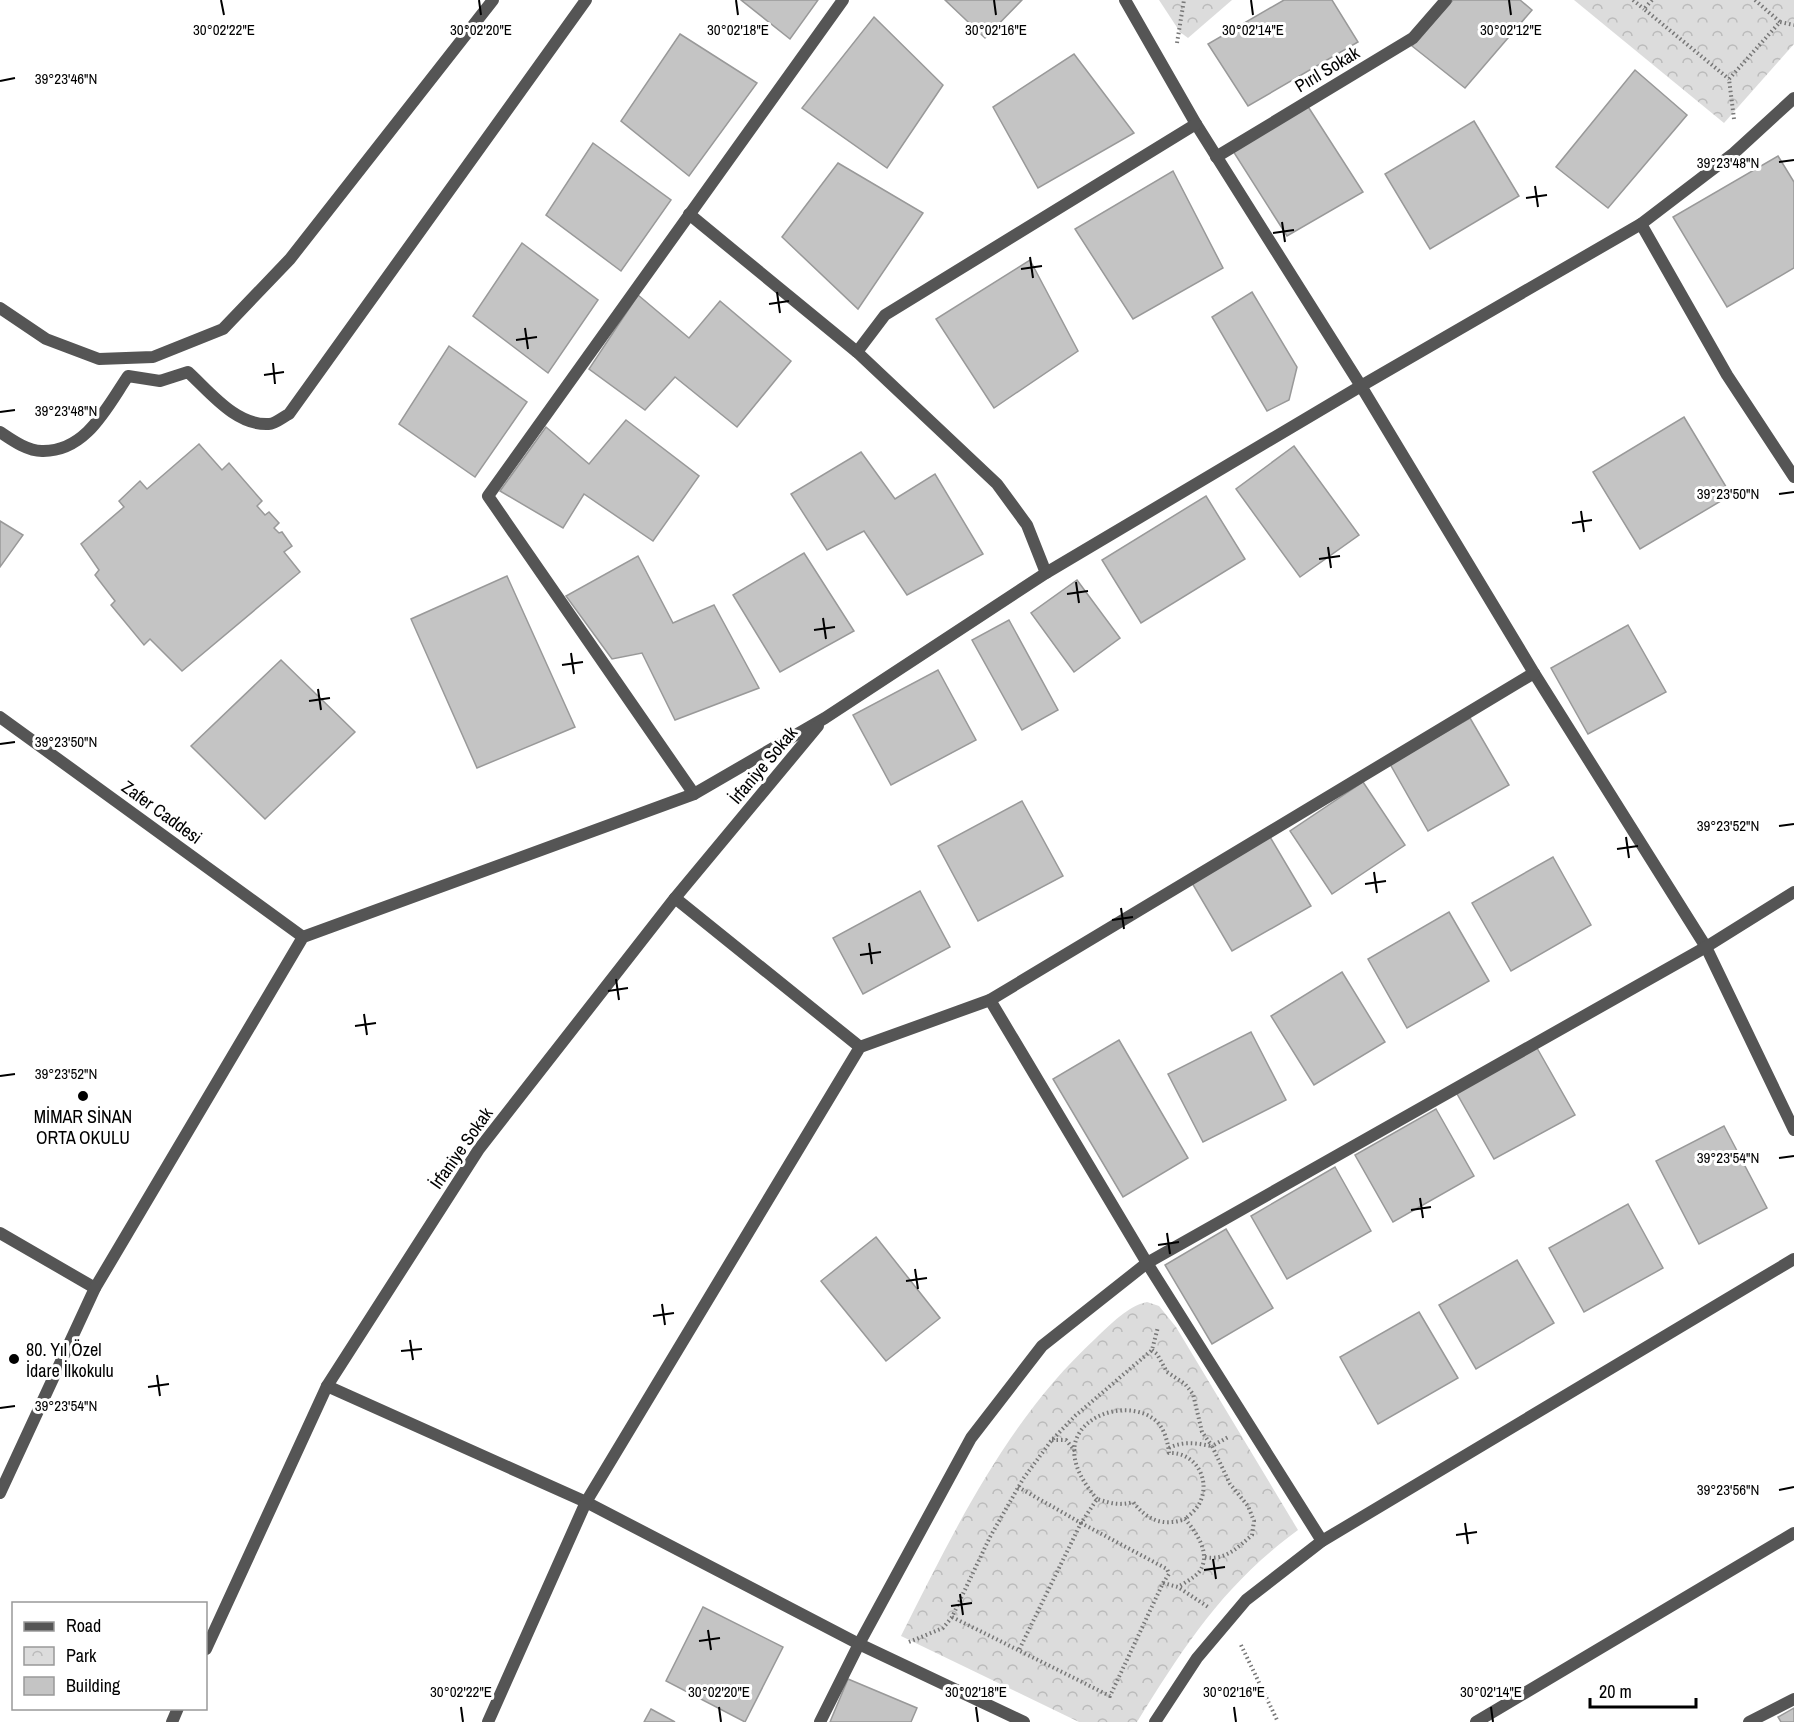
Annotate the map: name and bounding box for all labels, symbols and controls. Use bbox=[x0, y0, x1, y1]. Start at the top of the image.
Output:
text: 30°02'22"E bbox=[193, 19, 255, 40]
text: 30°02'20"E bbox=[450, 19, 512, 40]
text: 30°02'18"E bbox=[707, 19, 769, 40]
text: 30°02'16"E bbox=[965, 19, 1027, 40]
text: 30°02'14"E bbox=[1222, 19, 1284, 40]
text: 30°02'12"E bbox=[1480, 19, 1542, 40]
street label: Pırıl Sokak bbox=[1290, 40, 1365, 98]
text: 39°23'46"N bbox=[35, 68, 97, 89]
text: 39°23'48"N bbox=[1697, 152, 1759, 173]
text: 39°23'48"N bbox=[35, 400, 97, 421]
text: 39°23'50"N bbox=[1697, 483, 1759, 504]
street label: İrfaniye Sokak bbox=[723, 720, 803, 809]
text: 39°23'50"N bbox=[35, 731, 97, 752]
street label: Zafer Caddesi bbox=[117, 774, 207, 850]
text: 39°23'52"N bbox=[1697, 815, 1759, 836]
text: 39°23'52"N bbox=[35, 1063, 97, 1084]
marker: MİMAR SİNAN ORTA OKULU bbox=[76, 1089, 90, 1103]
street label: İrfaniye Sokak bbox=[424, 1102, 499, 1194]
place label: MİMAR SİNAN ORTA OKULU bbox=[34, 1104, 132, 1150]
text: 39°23'54"N bbox=[1697, 1147, 1759, 1168]
place label: 80. Yıl Özel İdare İlkokulu bbox=[26, 1337, 114, 1383]
marker: 80. Yıl Özel İdare İlkokulu bbox=[7, 1352, 21, 1366]
text: 39°23'54"N bbox=[35, 1395, 97, 1416]
text: 39°23'56"N bbox=[1697, 1479, 1759, 1500]
legend bbox=[12, 1602, 207, 1710]
text: Road bbox=[66, 1613, 101, 1638]
text: Park bbox=[66, 1643, 97, 1668]
scale bar bbox=[1590, 1671, 1696, 1709]
text: Building bbox=[66, 1673, 121, 1698]
text: 20 m bbox=[1599, 1679, 1632, 1704]
text: 30°02'22"E bbox=[430, 1681, 492, 1702]
text: 30°02'20"E bbox=[688, 1681, 750, 1702]
text: 30°02'18"E bbox=[945, 1681, 1007, 1702]
text: 30°02'16"E bbox=[1203, 1681, 1265, 1702]
text: 30°02'14"E bbox=[1460, 1681, 1522, 1702]

